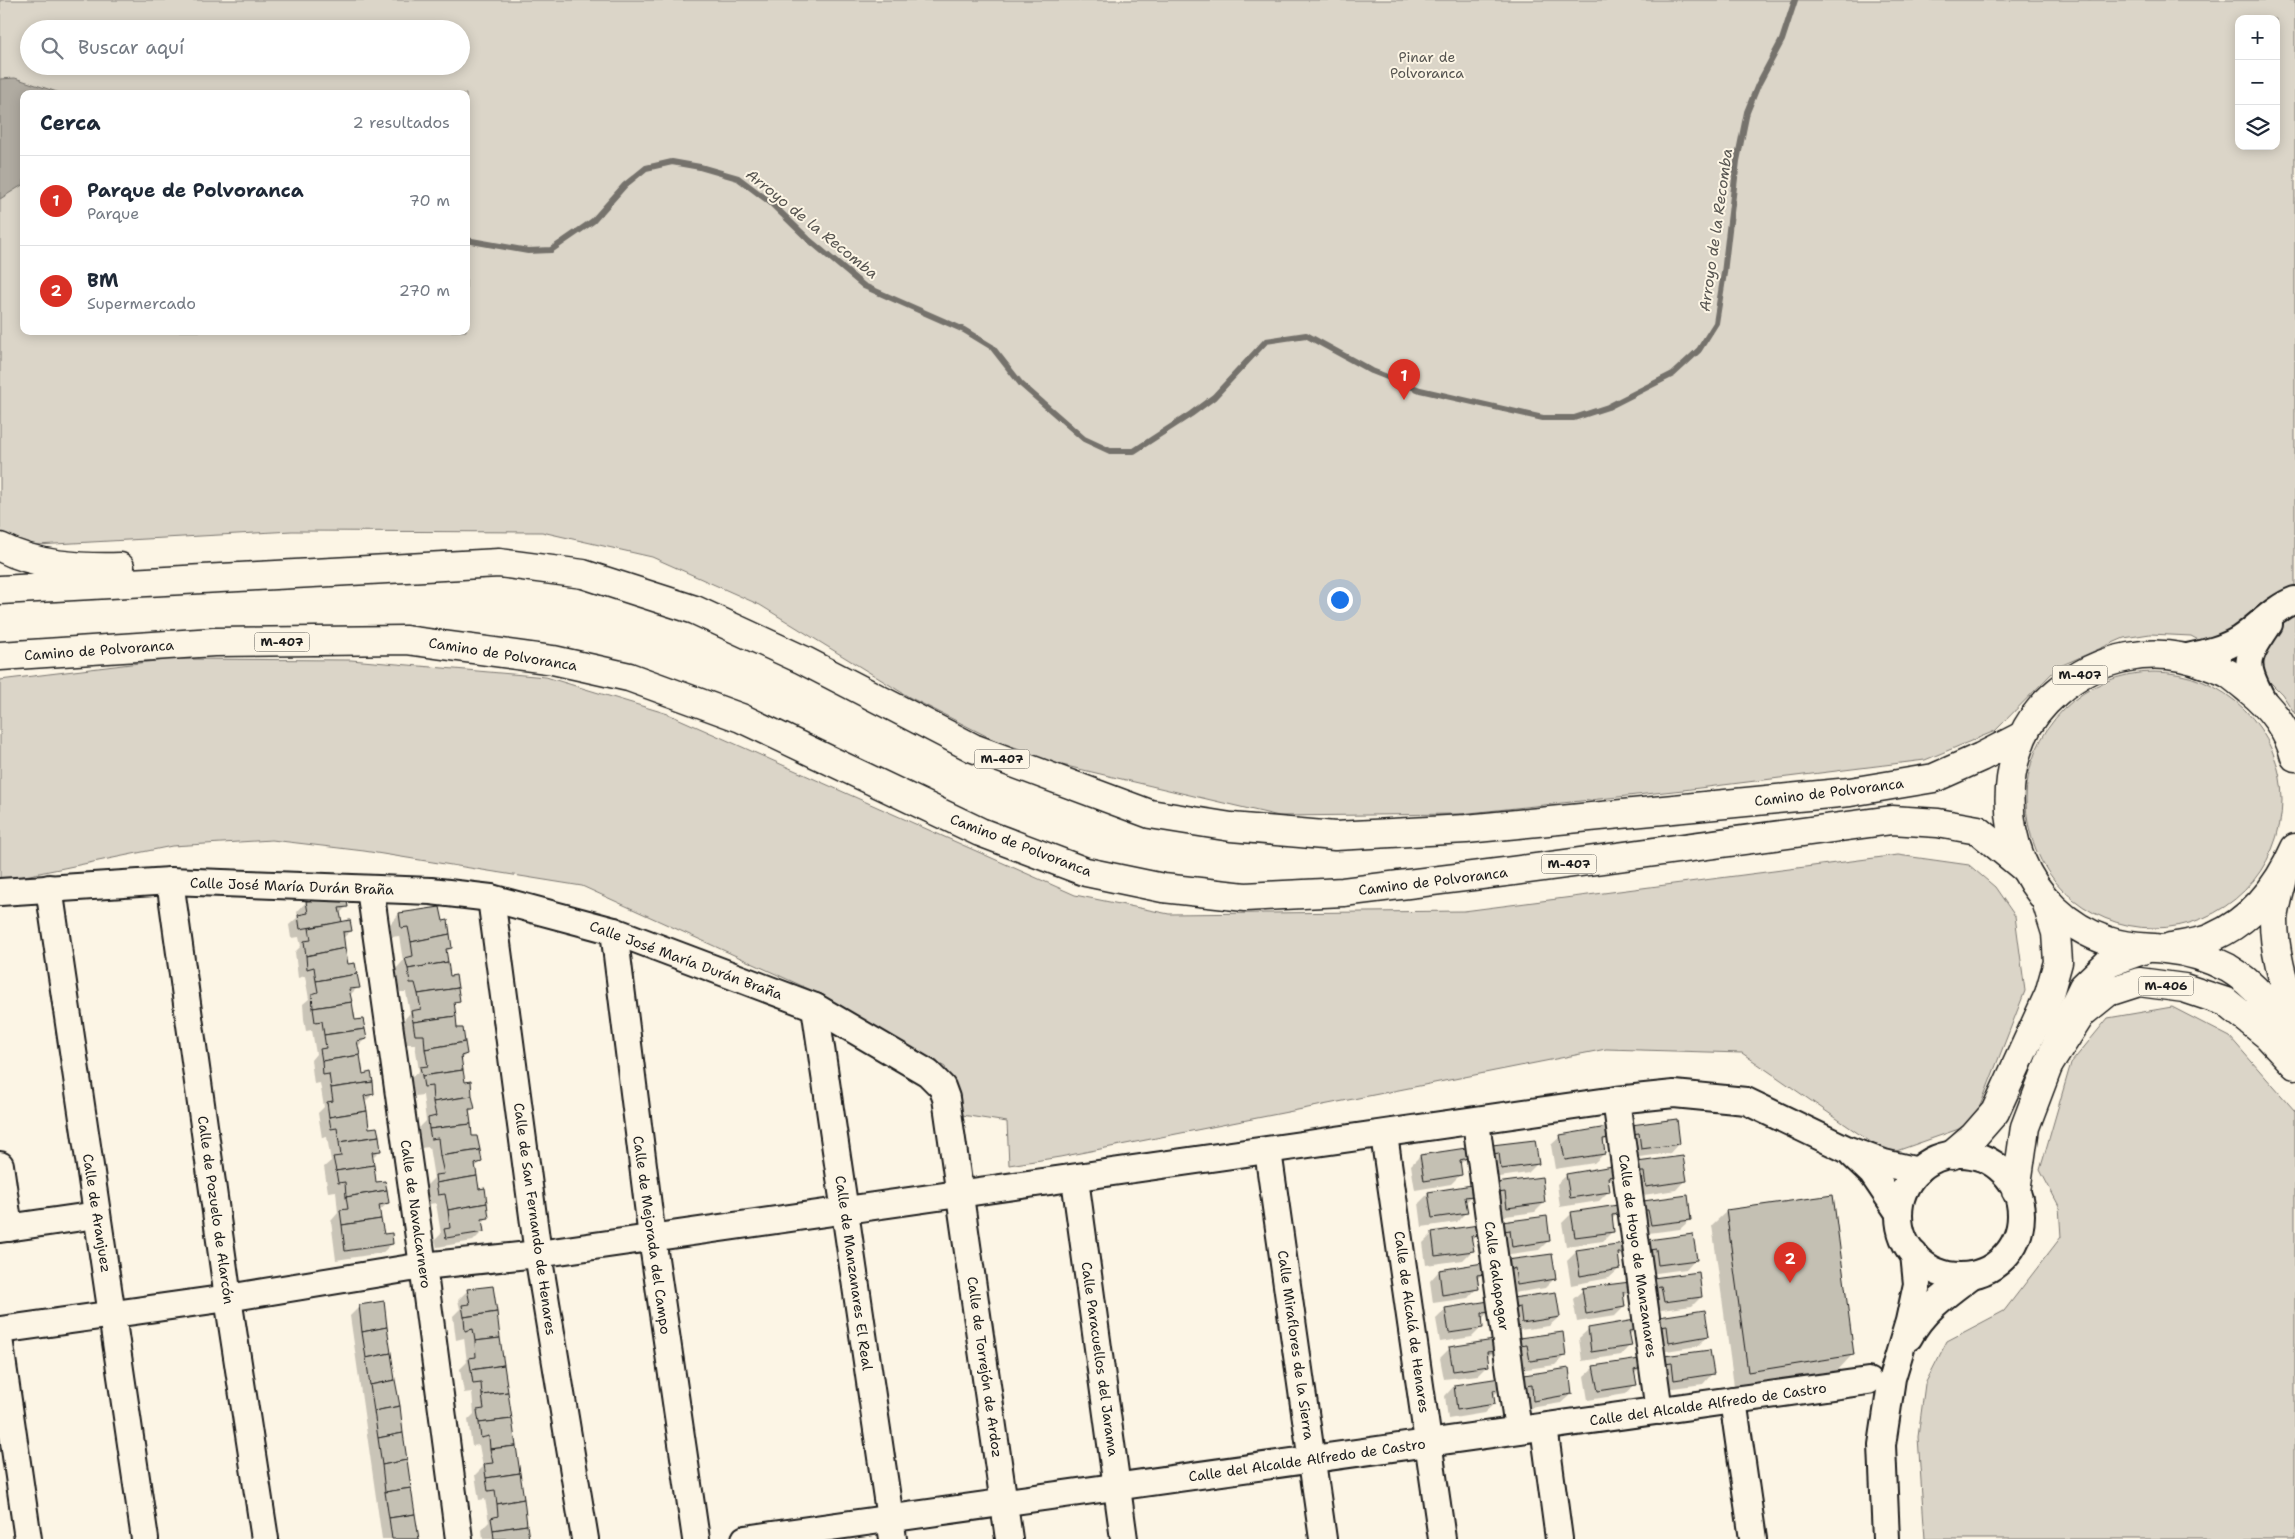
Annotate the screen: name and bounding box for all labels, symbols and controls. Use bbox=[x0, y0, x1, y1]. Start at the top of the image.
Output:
map controls bbox=[2235, 15, 2280, 150]
button: + bbox=[2235, 15, 2280, 60]
search box bbox=[20, 20, 470, 75]
icon: search bbox=[38, 34, 66, 62]
text: Buscar aquí bbox=[78, 35, 184, 60]
park label: Pinar de Polvoranca bbox=[1390, 48, 1464, 82]
button: − bbox=[2235, 60, 2280, 105]
button: layers bbox=[2235, 105, 2280, 150]
text: Cerca bbox=[40, 109, 101, 137]
text: 2 resultados bbox=[352, 112, 450, 133]
water label: Arroyo de la Recomba bbox=[1695, 147, 1737, 313]
water label: Arroyo de la Recomba bbox=[742, 164, 882, 284]
text: Parque de Polvoranca bbox=[87, 178, 304, 203]
text: 1 bbox=[52, 190, 60, 211]
text: 70 m bbox=[409, 190, 450, 211]
text: Parque bbox=[87, 203, 139, 224]
text: BM bbox=[87, 268, 118, 293]
text: 2 bbox=[50, 280, 62, 301]
text: 270 m bbox=[399, 280, 450, 301]
text: Supermercado bbox=[87, 293, 196, 314]
pin: 1 bbox=[1388, 359, 1420, 400]
your location bbox=[1327, 587, 1353, 613]
road number: M-407 bbox=[254, 632, 310, 652]
street label: Camino de Polvoranca bbox=[427, 633, 579, 675]
street label: Camino de Polvoranca bbox=[23, 636, 175, 664]
road number: M-407 bbox=[2052, 666, 2108, 684]
road number: M-407 bbox=[974, 750, 1030, 769]
street label: Camino de Polvoranca bbox=[1753, 774, 1905, 810]
street label: Camino de Polvoranca bbox=[948, 810, 1095, 880]
road number: M-407 bbox=[1542, 854, 1596, 874]
street label: Camino de Polvoranca bbox=[1357, 863, 1509, 899]
street label: Calle José María Durán Braña bbox=[190, 873, 395, 899]
street label: Calle José María Durán Braña bbox=[587, 917, 785, 1003]
road number: M-406 bbox=[2138, 976, 2194, 996]
street label: Calle de San Fernando de Henares bbox=[510, 1102, 560, 1337]
street label: Calle de Pozuelo de Alarcón bbox=[194, 1115, 238, 1306]
street label: Calle de Mejorada del Campo bbox=[629, 1135, 675, 1335]
street label: Calle de Navalcarnero bbox=[397, 1138, 435, 1290]
street label: Calle de Aranjuez bbox=[79, 1152, 115, 1274]
street label: Calle de Hoyo de Manzanares bbox=[1615, 1153, 1661, 1359]
street label: Calle de Manzanares El Real bbox=[831, 1174, 877, 1372]
street label: Calle Galapagar bbox=[1480, 1220, 1514, 1332]
street label: Calle de Alcalá de Henares bbox=[1390, 1230, 1434, 1414]
pin: 2 bbox=[1774, 1242, 1806, 1283]
street label: Calle Miraflores de la Sierra bbox=[1274, 1249, 1318, 1441]
street label: Calle Paracuellos del Jarama bbox=[1077, 1261, 1123, 1458]
street label: Calle de Torrejón de Ardoz bbox=[963, 1275, 1007, 1459]
street label: Calle del Alcalde Alfredo de Castro bbox=[1588, 1378, 1828, 1430]
street label: Calle del Alcalde Alfredo de Castro bbox=[1187, 1434, 1427, 1486]

